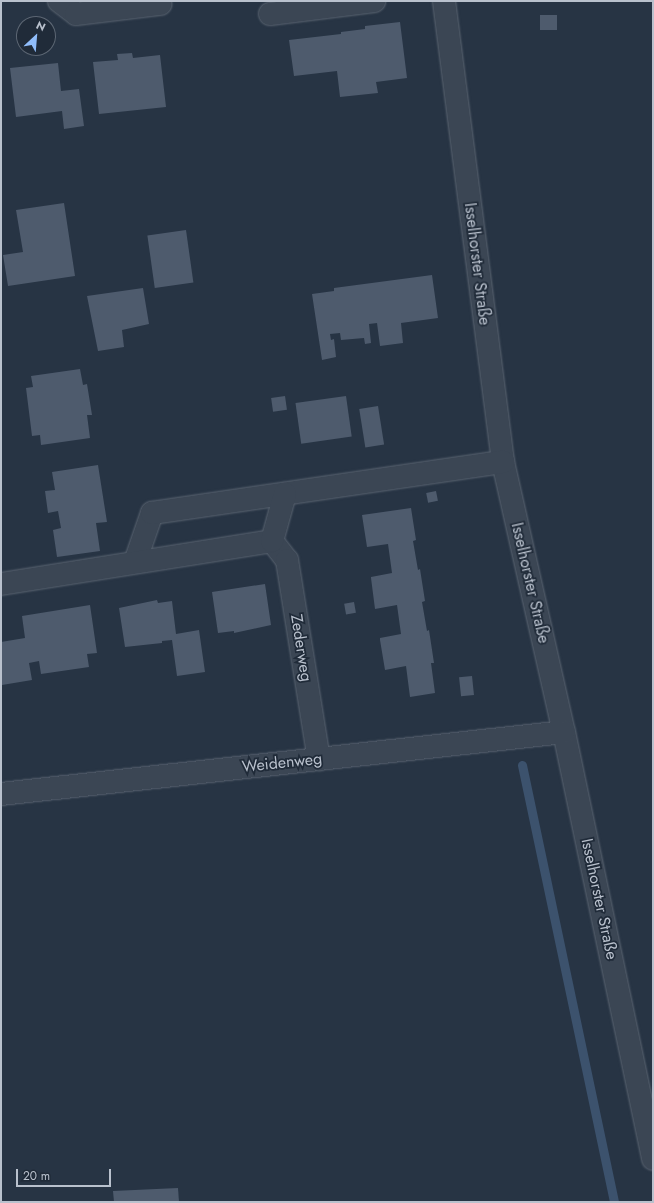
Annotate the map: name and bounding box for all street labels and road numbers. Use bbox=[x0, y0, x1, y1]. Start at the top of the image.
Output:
street label: Isselhorster Straße bbox=[460, 202, 494, 326]
street label: Isselhorster Straße bbox=[507, 521, 553, 645]
street label: Zederweg bbox=[286, 613, 316, 683]
street label: Weidenweg bbox=[241, 749, 323, 777]
street label: Isselhorster Straße bbox=[577, 837, 621, 961]

